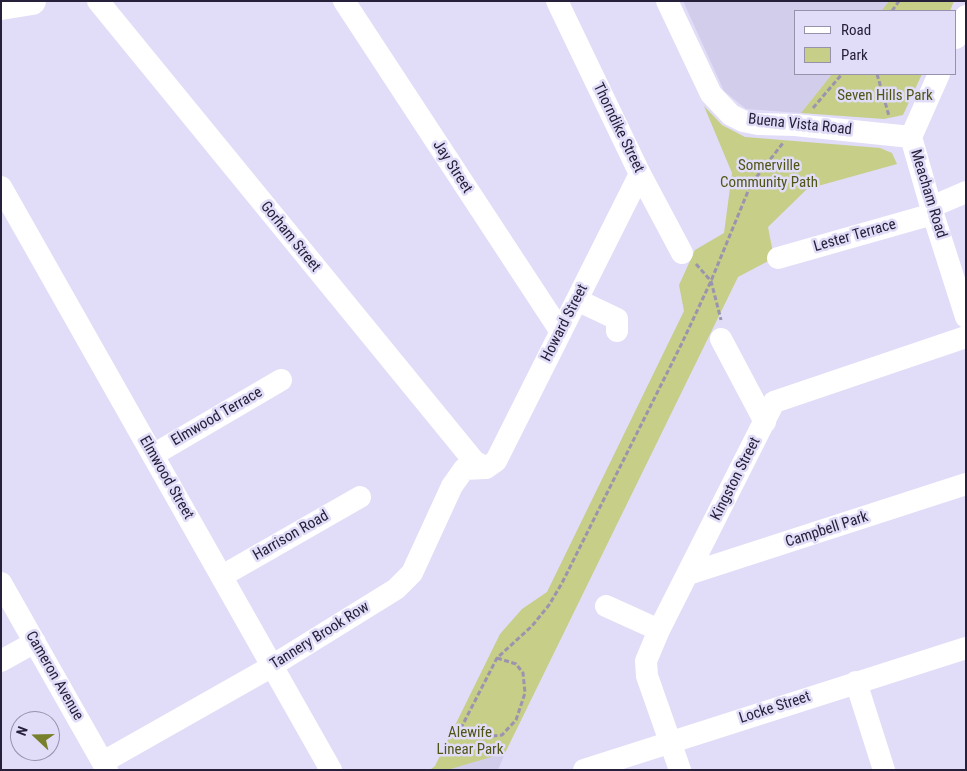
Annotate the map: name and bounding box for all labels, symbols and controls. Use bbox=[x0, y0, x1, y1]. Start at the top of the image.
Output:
legend bbox=[794, 10, 957, 75]
text: Road bbox=[841, 21, 871, 39]
text: Park bbox=[841, 46, 868, 64]
street label: Thorndike Street bbox=[589, 80, 647, 176]
park label: Seven Hills Park bbox=[837, 87, 933, 105]
street label: Buena Vista Road bbox=[747, 111, 853, 139]
street label: Jay Street bbox=[428, 137, 476, 197]
street label: Meacham Road bbox=[906, 147, 950, 241]
park label: Somerville Community Path bbox=[720, 157, 818, 192]
street label: Gorham Street bbox=[256, 198, 324, 276]
street label: Lester Terrace bbox=[812, 216, 898, 256]
street label: Howard Street bbox=[538, 281, 592, 365]
street label: Elmwood Terrace bbox=[168, 384, 266, 450]
street label: Elmwood Street bbox=[135, 433, 197, 523]
street label: Kingston Street bbox=[707, 434, 765, 524]
street label: Harrison Road bbox=[250, 507, 332, 565]
street label: Campbell Park bbox=[783, 508, 871, 552]
street label: Tannery Brook Row bbox=[267, 598, 373, 674]
street label: Cameron Avenue bbox=[21, 628, 87, 724]
street label: Locke Street bbox=[737, 688, 813, 728]
north arrow bbox=[10, 711, 60, 761]
text: N bbox=[13, 724, 31, 738]
park label: Alewife Linear Park bbox=[437, 724, 503, 759]

